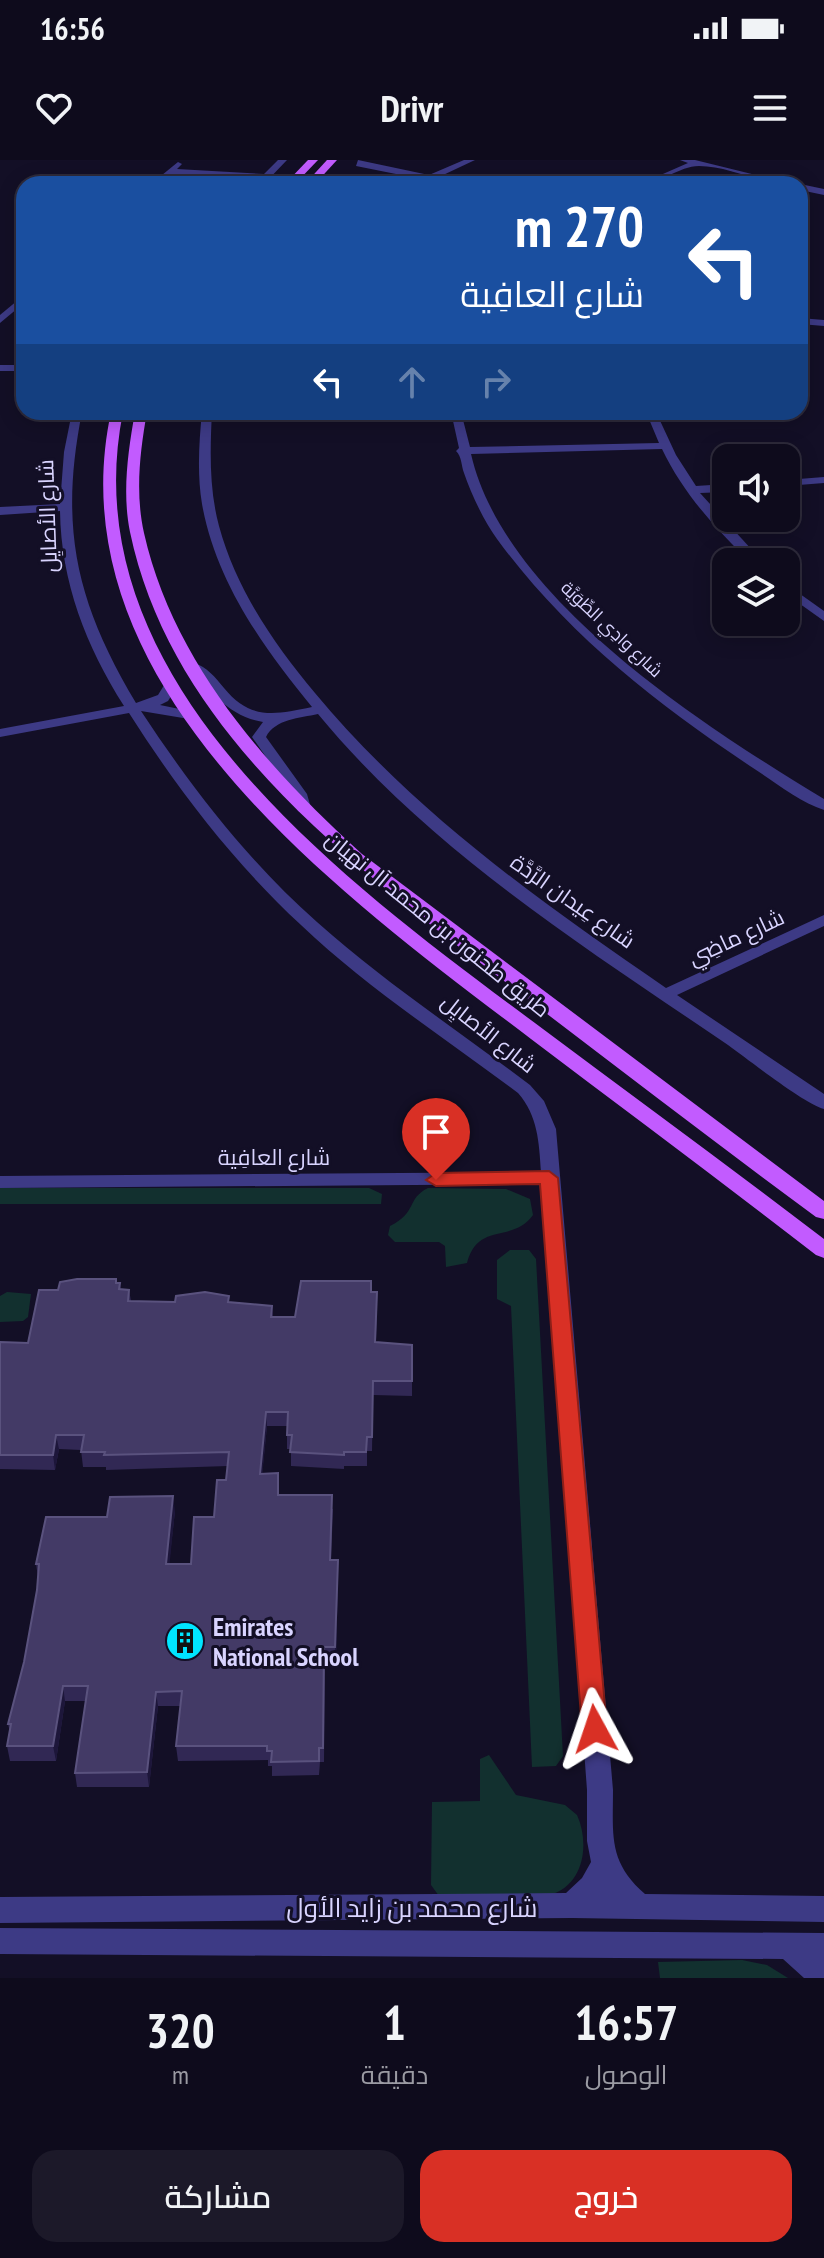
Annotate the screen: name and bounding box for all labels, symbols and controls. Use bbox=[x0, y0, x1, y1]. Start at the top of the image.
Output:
text: 16:56 bbox=[40, 9, 105, 48]
text: Drivr bbox=[381, 85, 443, 132]
icon: heart bbox=[32, 86, 76, 130]
icon: menu bbox=[748, 86, 792, 130]
text: 270 m bbox=[515, 190, 644, 262]
icon: left bbox=[672, 208, 776, 312]
text: شارع العافِية bbox=[460, 270, 644, 317]
icon: left bbox=[306, 360, 350, 404]
icon: ahead bbox=[390, 360, 434, 404]
icon: right bbox=[474, 360, 518, 404]
map controls bbox=[712, 444, 800, 636]
button: sound bbox=[712, 444, 800, 532]
street label: شارع الأصايِل bbox=[31, 459, 64, 573]
button: layers bbox=[712, 548, 800, 636]
street label: شارع وادِي الطِّوَيَّة bbox=[554, 576, 668, 684]
street label: طريق طحنون بن محمد آل نهيان bbox=[320, 825, 556, 1023]
street label: شارع عِيدان الرَّدَّة bbox=[505, 848, 641, 955]
street label: شارع ماضِي bbox=[683, 903, 790, 974]
street label: شارع الأصايِل bbox=[435, 987, 542, 1080]
pin bbox=[402, 1098, 470, 1180]
icon: arrive bbox=[414, 1110, 458, 1154]
street label: شارع العافِية bbox=[218, 1143, 330, 1172]
place label: Emirates National School bbox=[213, 1610, 359, 1673]
building icon: Emirates National School bbox=[164, 1620, 206, 1662]
position arrow bbox=[553, 1687, 637, 1771]
street label: شارع محمد بن زايد الأول bbox=[286, 1891, 538, 1925]
text: 1 bbox=[383, 1991, 406, 2053]
text: 16:57 bbox=[574, 1991, 678, 2053]
text: 320 bbox=[146, 1999, 215, 2061]
text: m bbox=[172, 2058, 189, 2091]
text: دقيقة bbox=[361, 2058, 428, 2091]
text: الوصول bbox=[585, 2058, 668, 2091]
button: مشاركة bbox=[32, 2150, 404, 2242]
button: خروج bbox=[420, 2150, 792, 2242]

